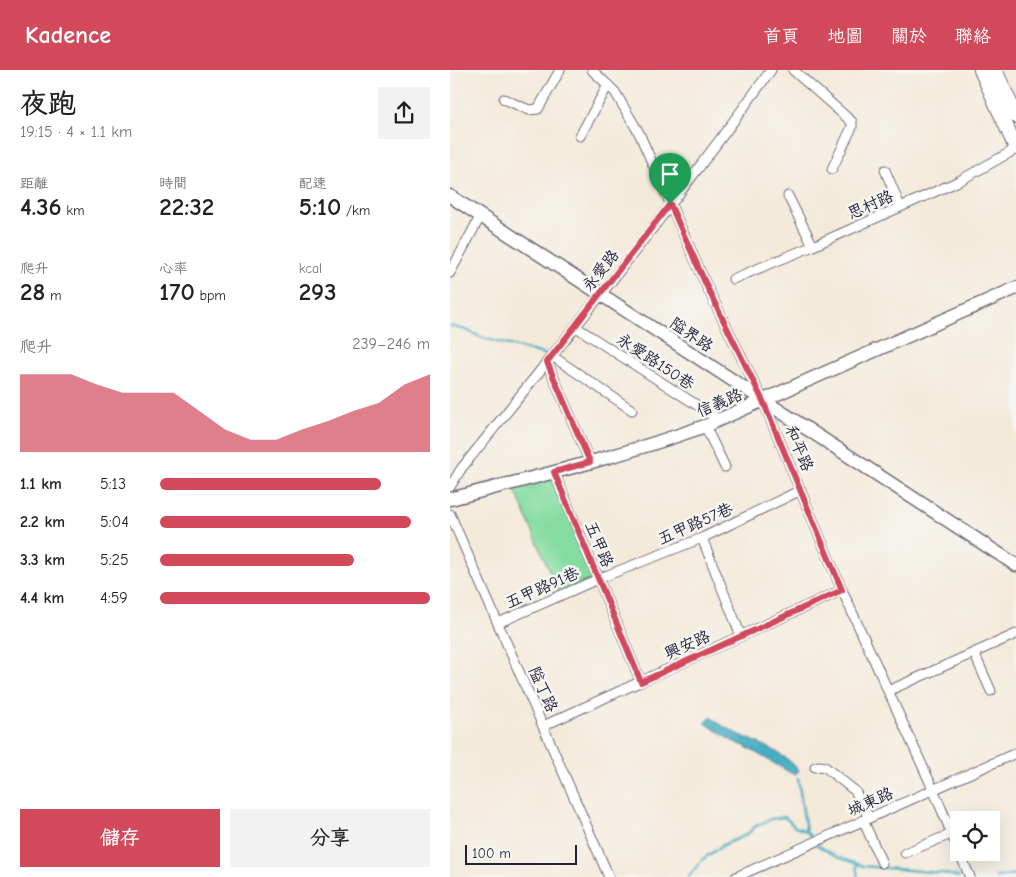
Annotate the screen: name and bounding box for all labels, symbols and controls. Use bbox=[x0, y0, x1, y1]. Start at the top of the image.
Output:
text: Kadence bbox=[25, 21, 111, 49]
text: 首頁 bbox=[763, 26, 799, 47]
text: 地圖 bbox=[827, 26, 863, 47]
text: 關於 bbox=[891, 26, 927, 47]
text: 聯絡 bbox=[955, 26, 991, 47]
button: share bbox=[378, 87, 430, 139]
text: 夜跑 bbox=[20, 88, 76, 120]
text: 19:15 · 4 × 1.1 km bbox=[20, 123, 132, 141]
pin bbox=[649, 153, 691, 204]
icon: arrive bbox=[656, 160, 684, 188]
text: 距離 bbox=[20, 175, 48, 192]
text: 時間 bbox=[159, 175, 187, 192]
text: 配速 bbox=[299, 175, 327, 192]
street label: 思村路 bbox=[845, 187, 896, 223]
text: 4.36 bbox=[20, 192, 62, 221]
text: 22:32 bbox=[159, 192, 214, 221]
text: 5:10 bbox=[299, 192, 341, 221]
text: km bbox=[62, 202, 85, 219]
text: /km bbox=[341, 202, 370, 219]
street label: 永愛路 bbox=[579, 246, 623, 295]
text: 爬升 bbox=[20, 260, 48, 277]
text: 心率 bbox=[159, 260, 187, 277]
text: kcal bbox=[299, 260, 322, 277]
text: 28 bbox=[20, 277, 45, 306]
text: 170 bbox=[159, 277, 195, 306]
text: 293 bbox=[299, 277, 337, 306]
text: m bbox=[45, 287, 62, 304]
text: bpm bbox=[195, 287, 226, 304]
street label: 隘界路 bbox=[667, 314, 716, 356]
street label: 永愛路150巷 bbox=[613, 330, 698, 394]
text: 239–246 m bbox=[352, 335, 430, 353]
text: 爬升 bbox=[20, 338, 52, 356]
street label: 信義路 bbox=[694, 385, 745, 421]
street label: 和平路 bbox=[781, 423, 817, 474]
text: 1.1 km bbox=[20, 475, 62, 493]
text: 5:13 bbox=[100, 475, 126, 493]
street label: 五甲路57巷 bbox=[655, 499, 736, 548]
text: 2.2 km bbox=[20, 513, 65, 531]
text: 5:04 bbox=[100, 513, 129, 531]
street label: 五甲路 bbox=[581, 519, 617, 570]
text: 3.3 km bbox=[20, 551, 65, 569]
text: 5:25 bbox=[100, 551, 129, 569]
street label: 五甲路91巷 bbox=[503, 564, 582, 612]
text: 4.4 km bbox=[20, 589, 64, 607]
text: 4:59 bbox=[100, 589, 128, 607]
street label: 興安路 bbox=[662, 627, 713, 663]
street label: 隘丁路 bbox=[525, 664, 561, 715]
street label: 城東路 bbox=[845, 784, 896, 820]
button: 儲存 bbox=[20, 809, 220, 867]
button: 分享 bbox=[230, 809, 430, 867]
map controls bbox=[950, 811, 1000, 861]
button: locate bbox=[950, 811, 1000, 861]
scale bar bbox=[465, 842, 578, 865]
text: 100 m bbox=[472, 845, 511, 862]

